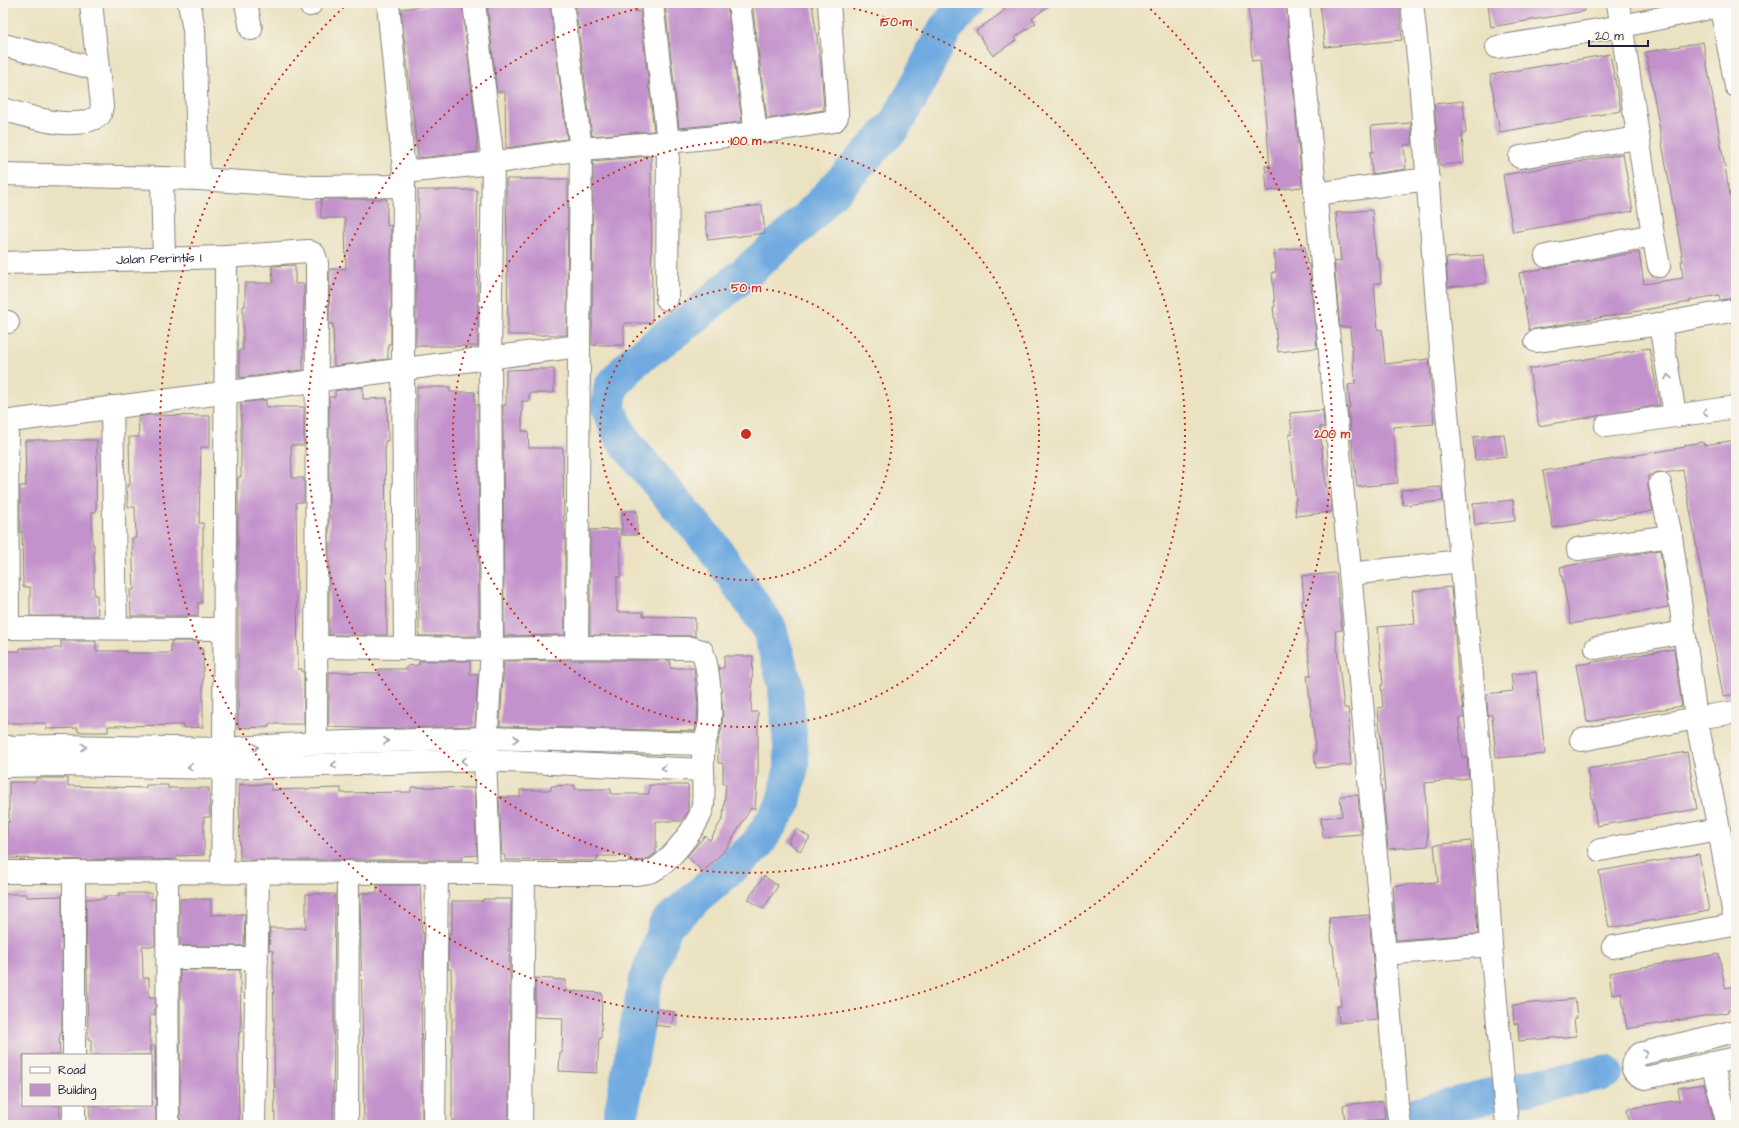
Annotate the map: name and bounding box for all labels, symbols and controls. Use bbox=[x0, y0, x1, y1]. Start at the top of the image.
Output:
text: 150 m bbox=[880, 14, 913, 31]
scale bar bbox=[1589, 22, 1648, 48]
text: 20 m bbox=[1595, 28, 1624, 45]
text: 100 m bbox=[731, 133, 762, 150]
street label: Jalan Perintis I bbox=[116, 249, 202, 269]
text: 50 m bbox=[731, 280, 762, 297]
one-way arrow bbox=[1664, 374, 1673, 380]
one-way arrow bbox=[1702, 407, 1708, 416]
text: 200 m bbox=[1313, 426, 1351, 443]
centre of rings bbox=[739, 427, 753, 441]
one-way arrow bbox=[513, 735, 519, 743]
one-way arrow bbox=[383, 737, 389, 745]
one-way arrow bbox=[81, 743, 87, 751]
one-way arrow bbox=[253, 743, 259, 752]
one-way arrow bbox=[461, 757, 467, 765]
one-way arrow bbox=[331, 760, 337, 769]
one-way arrow bbox=[187, 763, 193, 771]
one-way arrow bbox=[661, 764, 667, 772]
one-way arrow bbox=[1641, 1049, 1648, 1058]
legend bbox=[22, 1054, 152, 1106]
text: Road bbox=[58, 1062, 86, 1079]
text: Building bbox=[58, 1082, 96, 1100]

